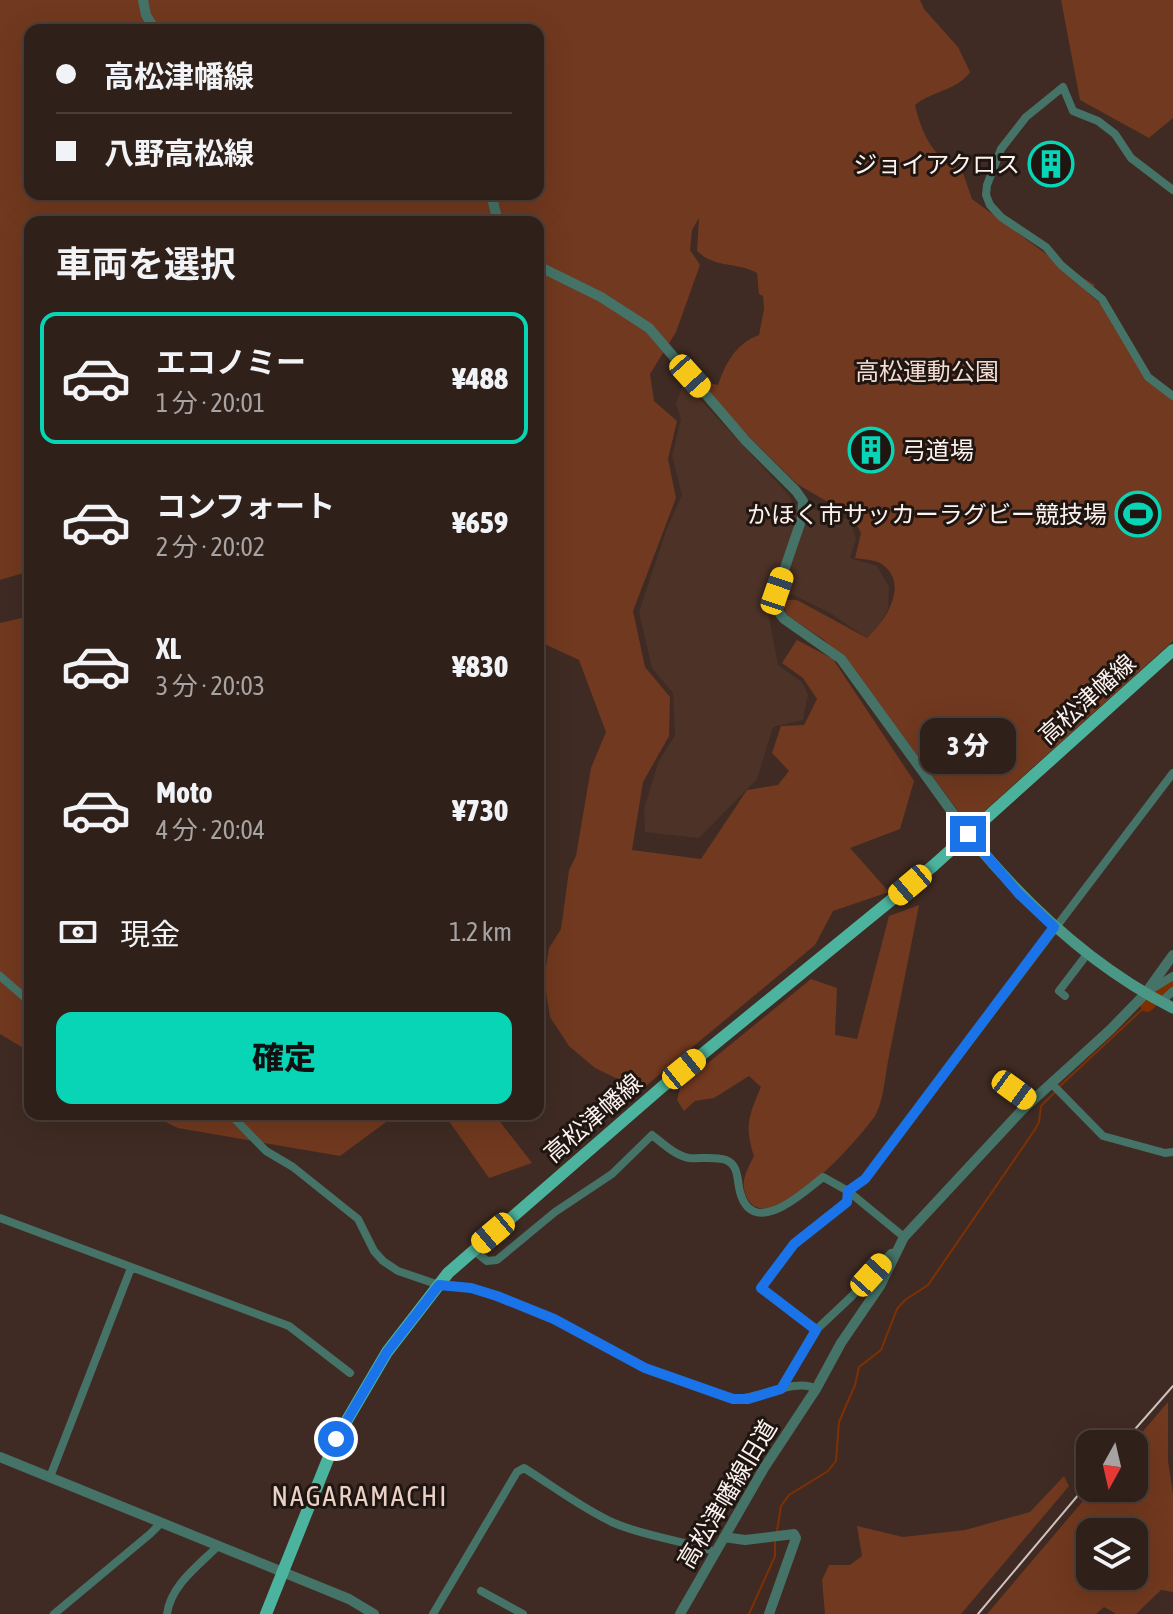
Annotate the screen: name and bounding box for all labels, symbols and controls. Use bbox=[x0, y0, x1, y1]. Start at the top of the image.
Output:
text: 高松津幡線 bbox=[104, 59, 254, 93]
text: 八野高松線 bbox=[104, 136, 254, 170]
building icon: ジョイアクロス bbox=[1027, 140, 1075, 188]
place label: ジョイアクロス bbox=[853, 151, 1020, 178]
text: 車両を選択 bbox=[56, 243, 236, 285]
icon: car bbox=[60, 342, 132, 414]
text: エコノミー bbox=[156, 345, 306, 379]
car bbox=[665, 350, 715, 402]
park label: 高松運動公園 bbox=[855, 358, 999, 385]
text: ¥488 bbox=[452, 361, 508, 395]
text: 1 分 · 20:01 bbox=[156, 388, 265, 418]
building icon: 弓道場 bbox=[847, 426, 895, 474]
place label: 弓道場 bbox=[902, 437, 974, 464]
icon: car bbox=[60, 486, 132, 558]
text: コンフォート bbox=[156, 489, 335, 523]
sports icon: かほく市サッカーラグビー競技場 bbox=[1114, 490, 1162, 538]
place label: かほく市サッカーラグビー競技場 bbox=[747, 501, 1107, 528]
text: ¥659 bbox=[452, 505, 508, 539]
text: 2 分 · 20:02 bbox=[156, 532, 265, 562]
car bbox=[758, 564, 796, 618]
icon: car bbox=[60, 630, 132, 702]
text: XL bbox=[156, 631, 181, 665]
text: ¥830 bbox=[452, 649, 508, 683]
street label: 高松津幡線 bbox=[1033, 649, 1141, 749]
text: 3 分 · 20:03 bbox=[156, 671, 265, 701]
callout: 3 分 bbox=[920, 718, 1016, 774]
text: 3 分 bbox=[947, 731, 989, 761]
icon: car bbox=[60, 774, 132, 846]
text: Moto bbox=[156, 775, 213, 809]
text: ¥730 bbox=[452, 793, 508, 827]
text: 4 分 · 20:04 bbox=[156, 815, 265, 845]
route end bbox=[950, 816, 986, 852]
car bbox=[884, 860, 936, 910]
icon: cash bbox=[56, 910, 100, 954]
text: 現金 bbox=[120, 917, 180, 951]
text: 1.2 km bbox=[449, 917, 512, 947]
button: 確定 bbox=[56, 1012, 512, 1104]
car bbox=[658, 1045, 710, 1093]
car bbox=[988, 1066, 1040, 1114]
street label: 高松津幡線 bbox=[539, 1068, 647, 1168]
car bbox=[467, 1208, 519, 1258]
car bbox=[846, 1249, 896, 1301]
street label: 高松津幡線旧道 bbox=[672, 1415, 782, 1573]
route start bbox=[318, 1421, 354, 1457]
north arrow bbox=[1076, 1430, 1148, 1502]
map controls bbox=[1076, 1430, 1148, 1590]
district label: NAGARAMACHI bbox=[271, 1480, 449, 1512]
button: layers bbox=[1076, 1518, 1148, 1590]

